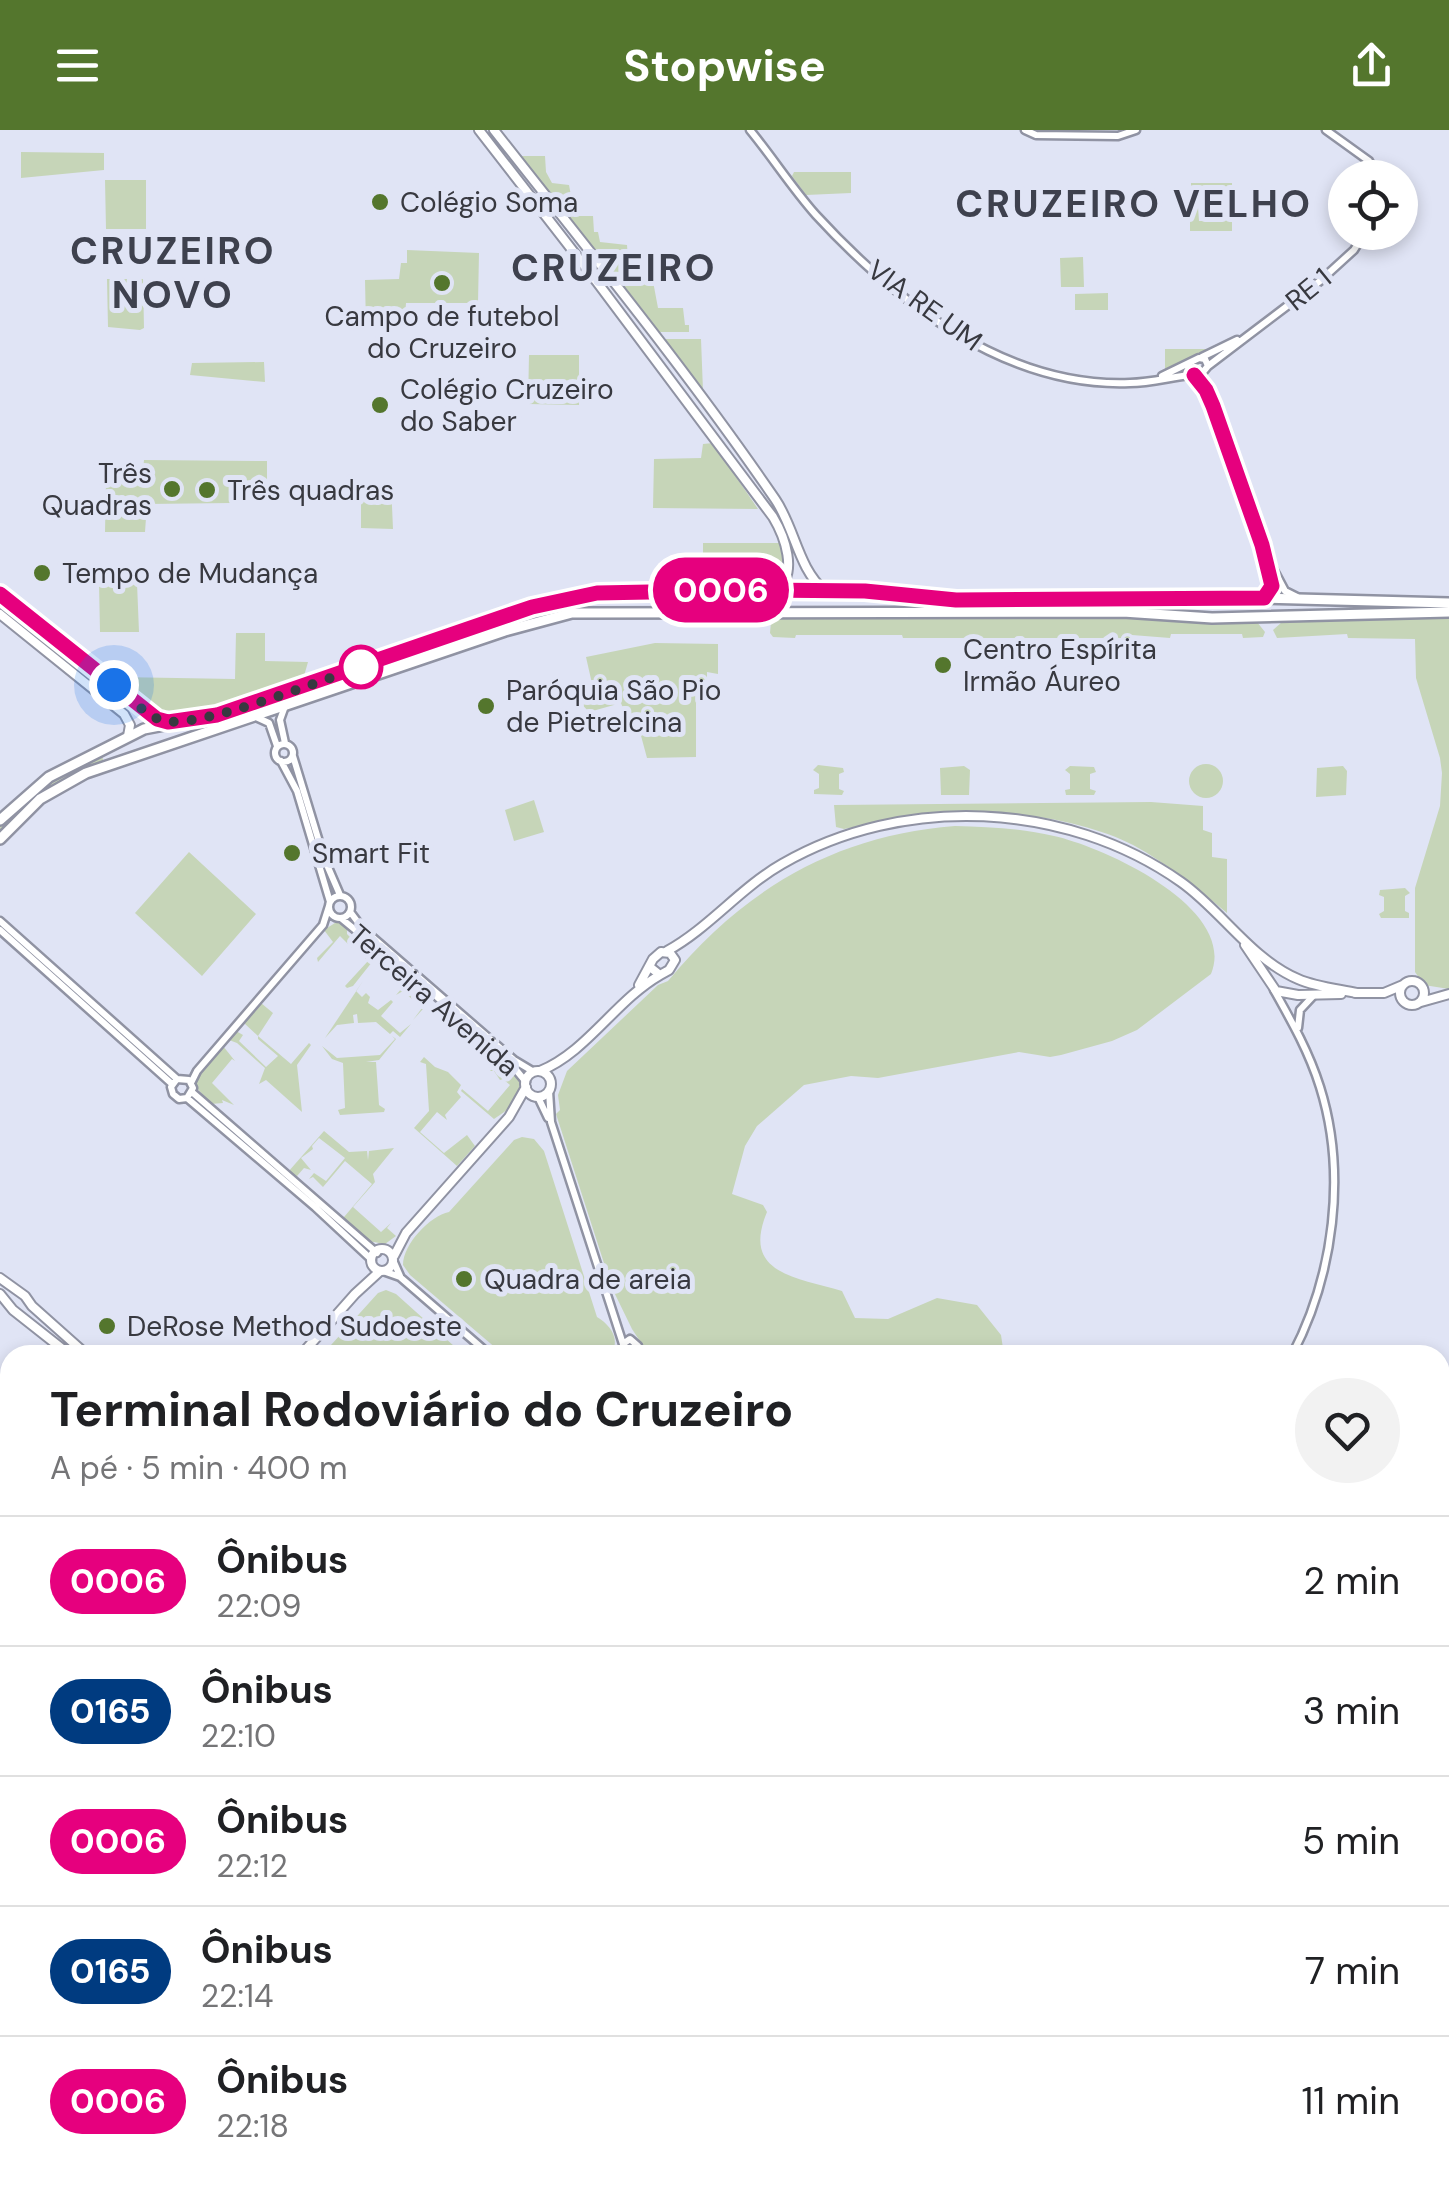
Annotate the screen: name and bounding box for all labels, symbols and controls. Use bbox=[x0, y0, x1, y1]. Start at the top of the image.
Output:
text: Stopwise bbox=[623, 36, 826, 95]
icon: menu bbox=[50, 38, 105, 93]
icon: share bbox=[1344, 38, 1399, 93]
map controls bbox=[1328, 160, 1418, 250]
button: locate bbox=[1328, 160, 1418, 250]
district label: CRUZEIRO VELHO bbox=[955, 179, 1313, 229]
place label: Colégio Soma bbox=[400, 184, 578, 221]
marker: Colégio Soma bbox=[369, 191, 391, 213]
district label: CRUZEIRO NOVO bbox=[70, 226, 276, 320]
district label: CRUZEIRO bbox=[511, 243, 717, 293]
street label: VIA RE UM bbox=[860, 251, 989, 359]
street label: RE 1 bbox=[1278, 260, 1339, 319]
marker: Campo de futebol do Cruzeiro bbox=[431, 272, 453, 294]
place label: Campo de futebol do Cruzeiro bbox=[324, 298, 560, 367]
place label: Colégio Cruzeiro do Saber bbox=[400, 371, 614, 440]
marker: Colégio Cruzeiro do Saber bbox=[369, 394, 391, 416]
place label: Três Quadras bbox=[42, 455, 152, 524]
place label: Três quadras bbox=[227, 472, 394, 509]
marker: Três Quadras bbox=[161, 478, 183, 500]
marker: Três quadras bbox=[196, 479, 218, 501]
place label: Tempo de Mudança bbox=[62, 555, 318, 592]
line badge: 0006 bbox=[651, 558, 791, 622]
marker: Tempo de Mudança bbox=[31, 562, 53, 584]
text: 0006 bbox=[673, 567, 769, 613]
place label: Centro Espírita Irmão Áureo bbox=[963, 631, 1157, 700]
unlabelled marker bbox=[340, 646, 382, 688]
marker: Centro Espírita Irmão Áureo bbox=[932, 654, 954, 676]
your location bbox=[89, 660, 139, 710]
place label: Paróquia São Pio de Pietrelcina bbox=[506, 672, 721, 741]
marker: Paróquia São Pio de Pietrelcina bbox=[475, 695, 497, 717]
place label: Smart Fit bbox=[312, 835, 430, 872]
marker: Smart Fit bbox=[281, 842, 303, 864]
street label: Terceira Avenida bbox=[341, 916, 526, 1084]
place label: Quadra de areia bbox=[484, 1261, 691, 1298]
marker: Quadra de areia bbox=[453, 1268, 475, 1290]
place label: DeRose Method Sudoeste bbox=[127, 1308, 462, 1345]
marker: DeRose Method Sudoeste bbox=[96, 1315, 118, 1337]
text: Terminal Rodoviário do Cruzeiro bbox=[50, 1378, 793, 1441]
button: heart bbox=[1295, 1378, 1400, 1483]
text: A pé · 5 min · 400 m bbox=[50, 1447, 348, 1489]
text: Ônibus bbox=[216, 1535, 348, 1585]
text: 2 min bbox=[1303, 1556, 1400, 1606]
text: 0006 bbox=[70, 1558, 166, 1604]
text: 22:09 bbox=[216, 1585, 301, 1627]
text: Ônibus bbox=[201, 1665, 333, 1715]
text: 3 min bbox=[1303, 1686, 1400, 1736]
text: 0165 bbox=[70, 1688, 151, 1734]
text: 22:10 bbox=[201, 1715, 276, 1757]
text: Ônibus bbox=[216, 1795, 348, 1845]
text: 5 min bbox=[1302, 1816, 1400, 1866]
text: 0006 bbox=[70, 1818, 166, 1864]
text: 22:12 bbox=[216, 1845, 288, 1887]
text: Ônibus bbox=[201, 1925, 333, 1975]
text: 7 min bbox=[1305, 1946, 1400, 1996]
text: 0165 bbox=[70, 1948, 151, 1994]
text: 22:14 bbox=[201, 1975, 273, 2017]
text: Ônibus bbox=[216, 2055, 348, 2105]
text: 11 min bbox=[1301, 2076, 1400, 2126]
text: 0006 bbox=[70, 2078, 166, 2124]
text: 22:18 bbox=[216, 2105, 289, 2147]

